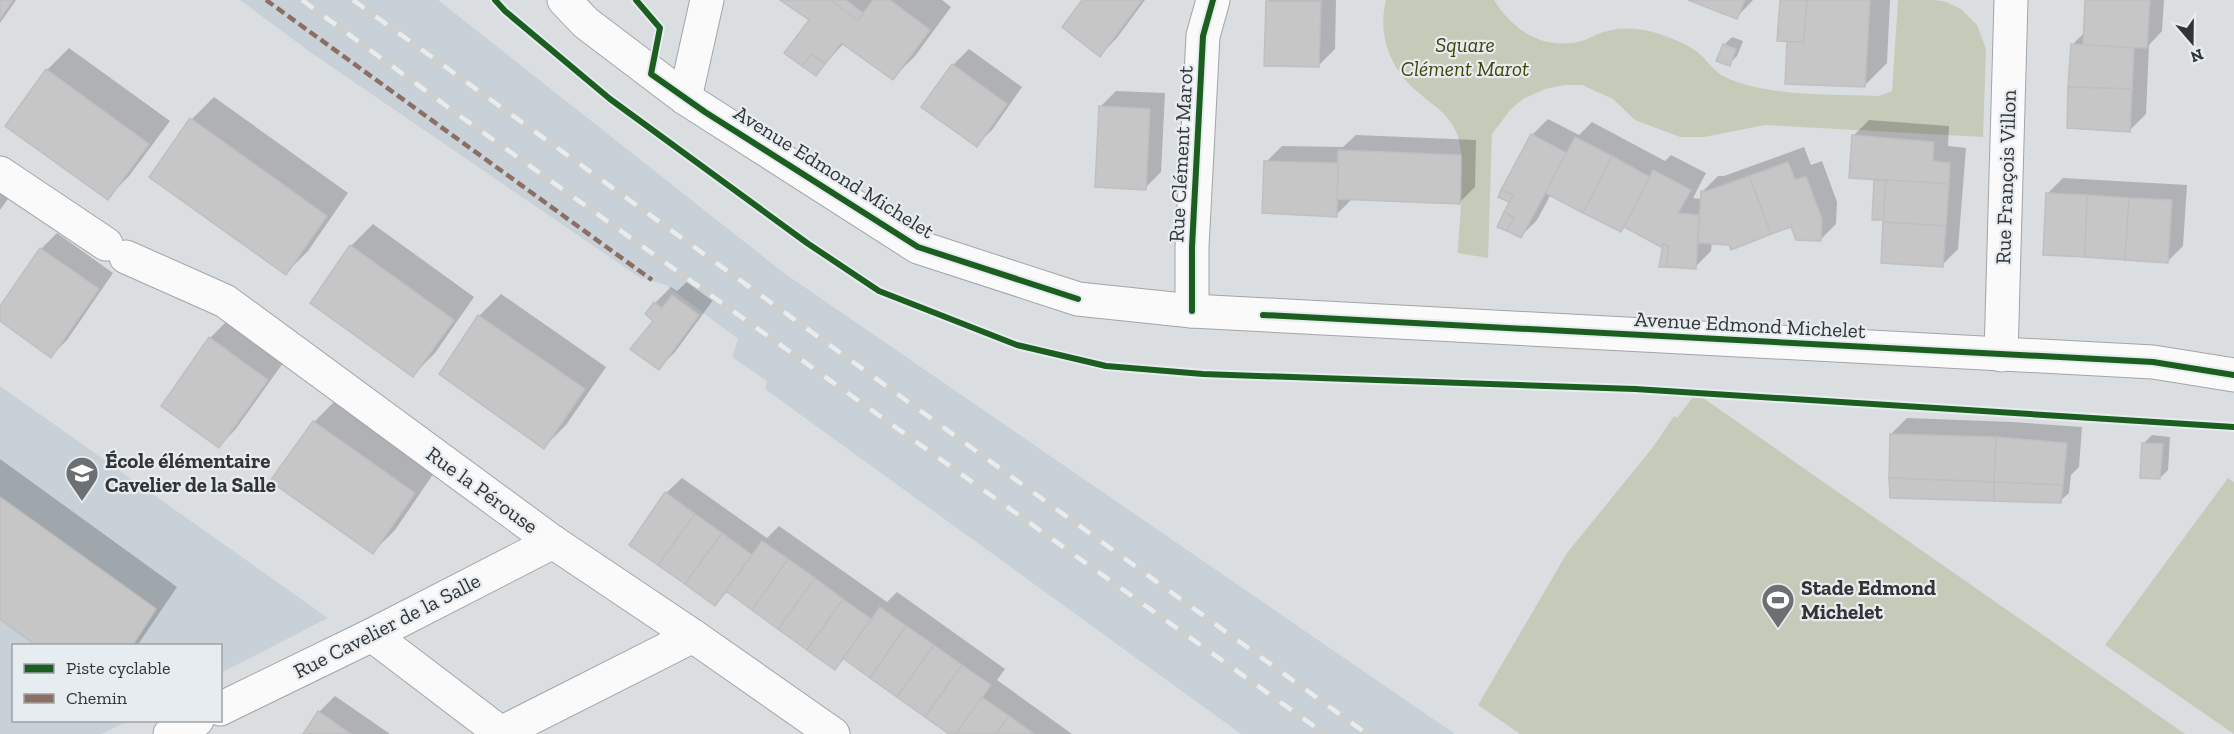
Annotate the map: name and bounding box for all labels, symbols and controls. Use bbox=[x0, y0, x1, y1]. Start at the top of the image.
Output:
north arrow bbox=[2162, 12, 2222, 72]
park label: Square Clément Marot bbox=[1401, 32, 1529, 81]
text: N bbox=[2188, 45, 2206, 67]
street label: Rue Clément Marot bbox=[1163, 65, 1198, 243]
street label: Rue François Villon bbox=[1990, 89, 2021, 265]
street label: Avenue Edmond Michelet bbox=[730, 100, 939, 244]
street label: Avenue Edmond Michelet bbox=[1634, 306, 1866, 343]
street label: Rue la Pérouse bbox=[422, 441, 543, 539]
place label: École élémentaire Cavelier de la Salle bbox=[105, 448, 276, 497]
school or university icon: École élémentaire Cavelier de la Salle bbox=[64, 455, 100, 502]
street label: Rue Cavelier de la Salle bbox=[289, 567, 485, 684]
place label: Stade Edmond Michelet bbox=[1801, 575, 1936, 624]
sports icon: Stade Edmond Michelet bbox=[1760, 582, 1796, 629]
legend bbox=[12, 644, 222, 722]
text: Piste cyclable bbox=[66, 657, 170, 679]
text: Chemin bbox=[66, 687, 128, 709]

